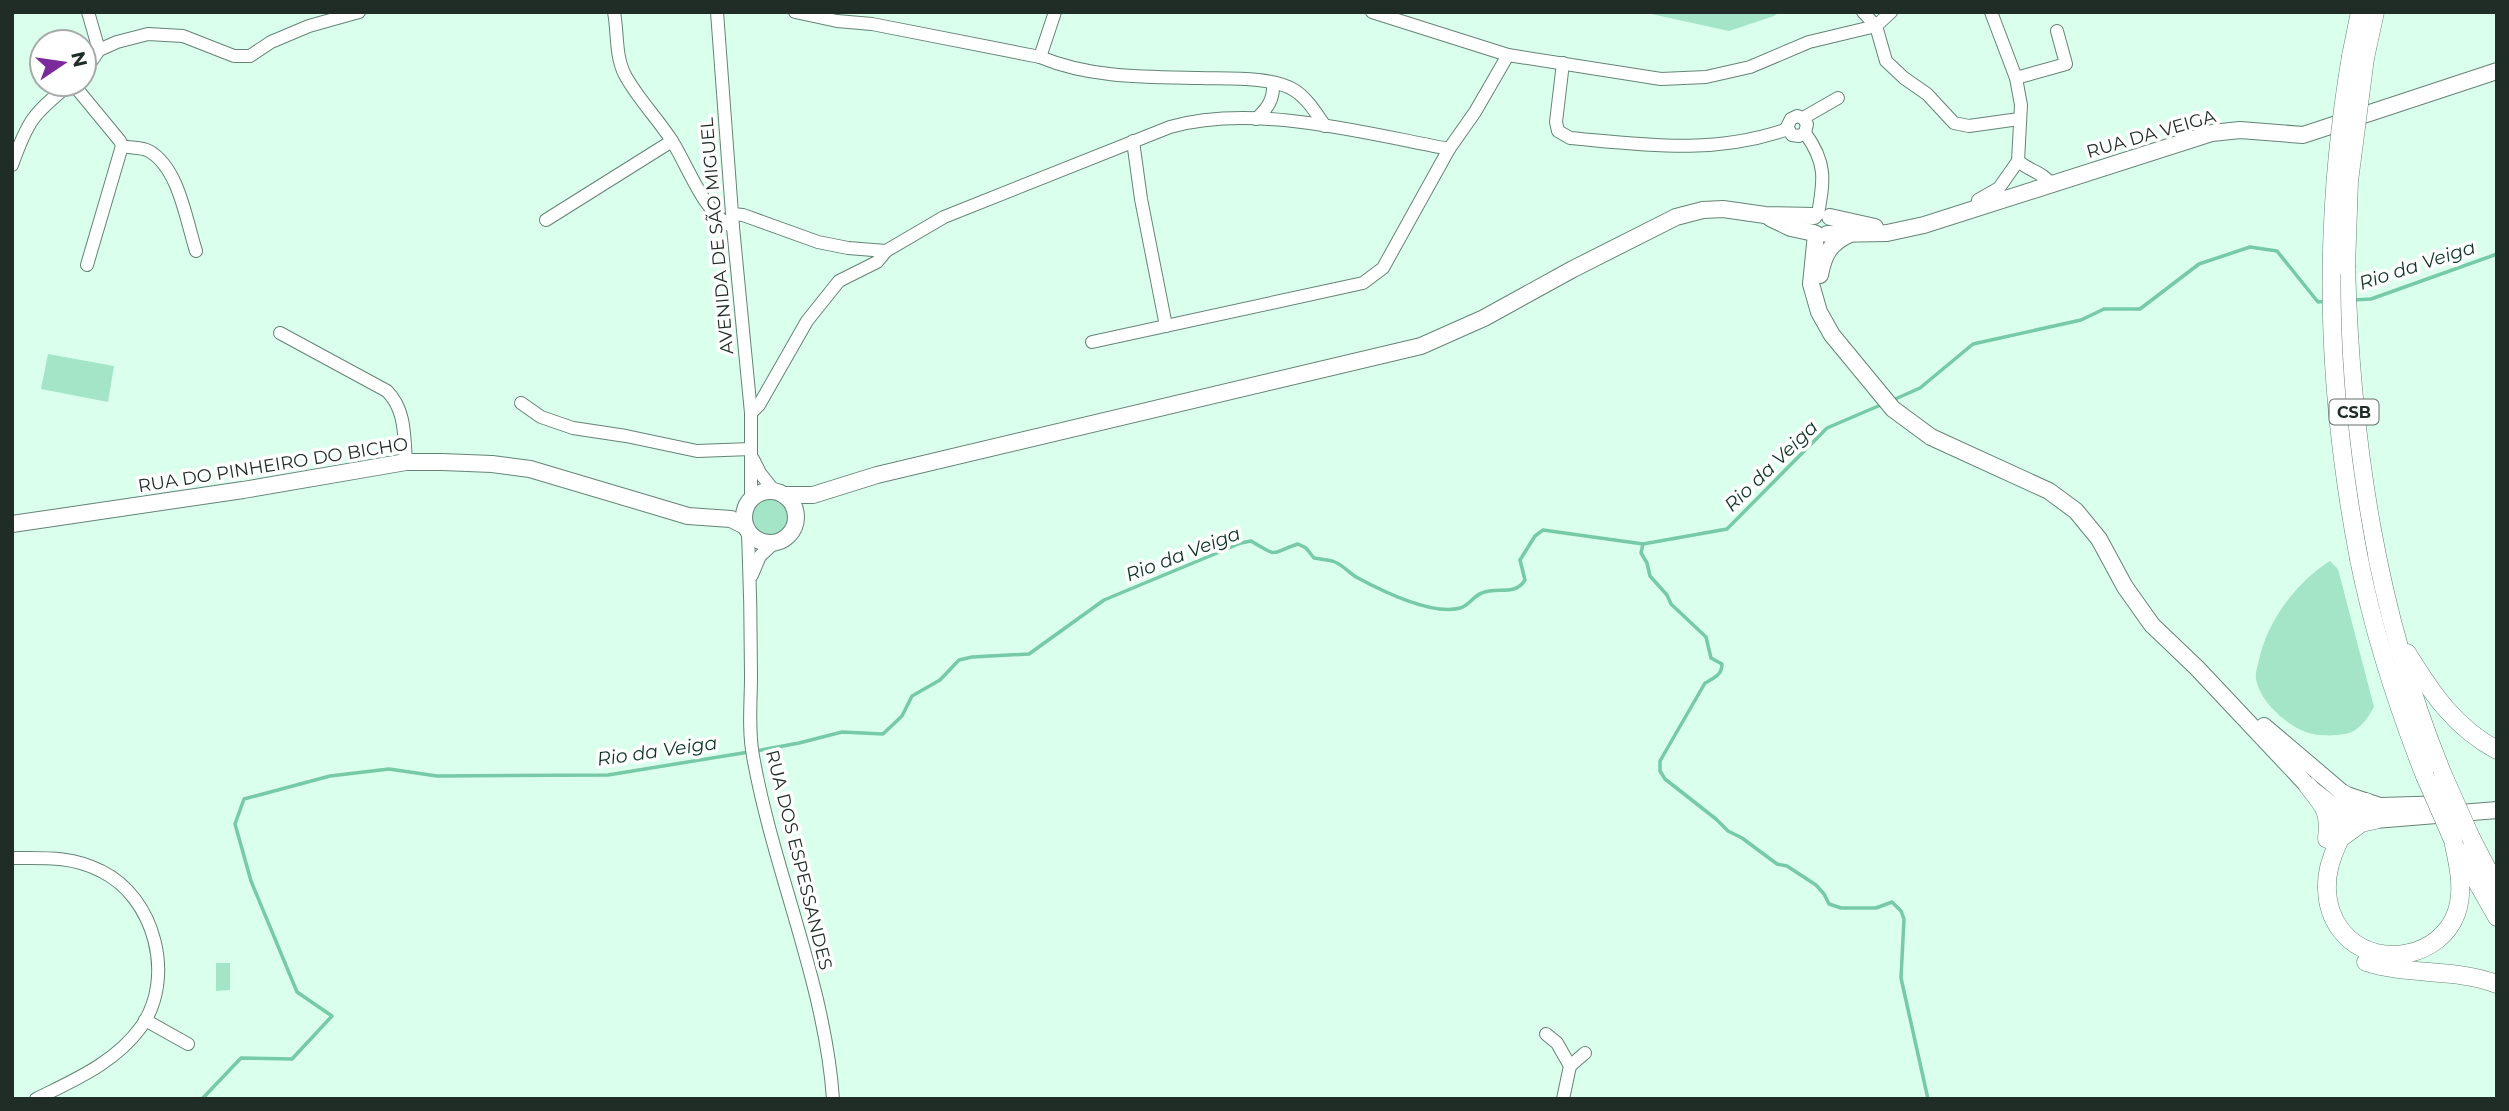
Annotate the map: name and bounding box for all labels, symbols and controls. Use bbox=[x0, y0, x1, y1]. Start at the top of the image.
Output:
north arrow bbox=[28, 28, 98, 98]
text: N bbox=[66, 49, 92, 69]
street label: RUA DA VEIGA bbox=[2084, 105, 2218, 163]
street label: AVENIDA DE SÃO MIGUEL bbox=[696, 116, 738, 355]
water label: Rio da Veiga bbox=[2356, 235, 2478, 295]
road number: CSB bbox=[2330, 400, 2378, 424]
water label: Rio da Veiga bbox=[1719, 416, 1823, 516]
street label: RUA DO PINHEIRO DO BICHO bbox=[136, 433, 410, 497]
water label: Rio da Veiga bbox=[1122, 522, 1244, 586]
water label: Rio da Veiga bbox=[595, 731, 719, 771]
street label: RUA DOS ESPESSANDES bbox=[761, 748, 837, 972]

